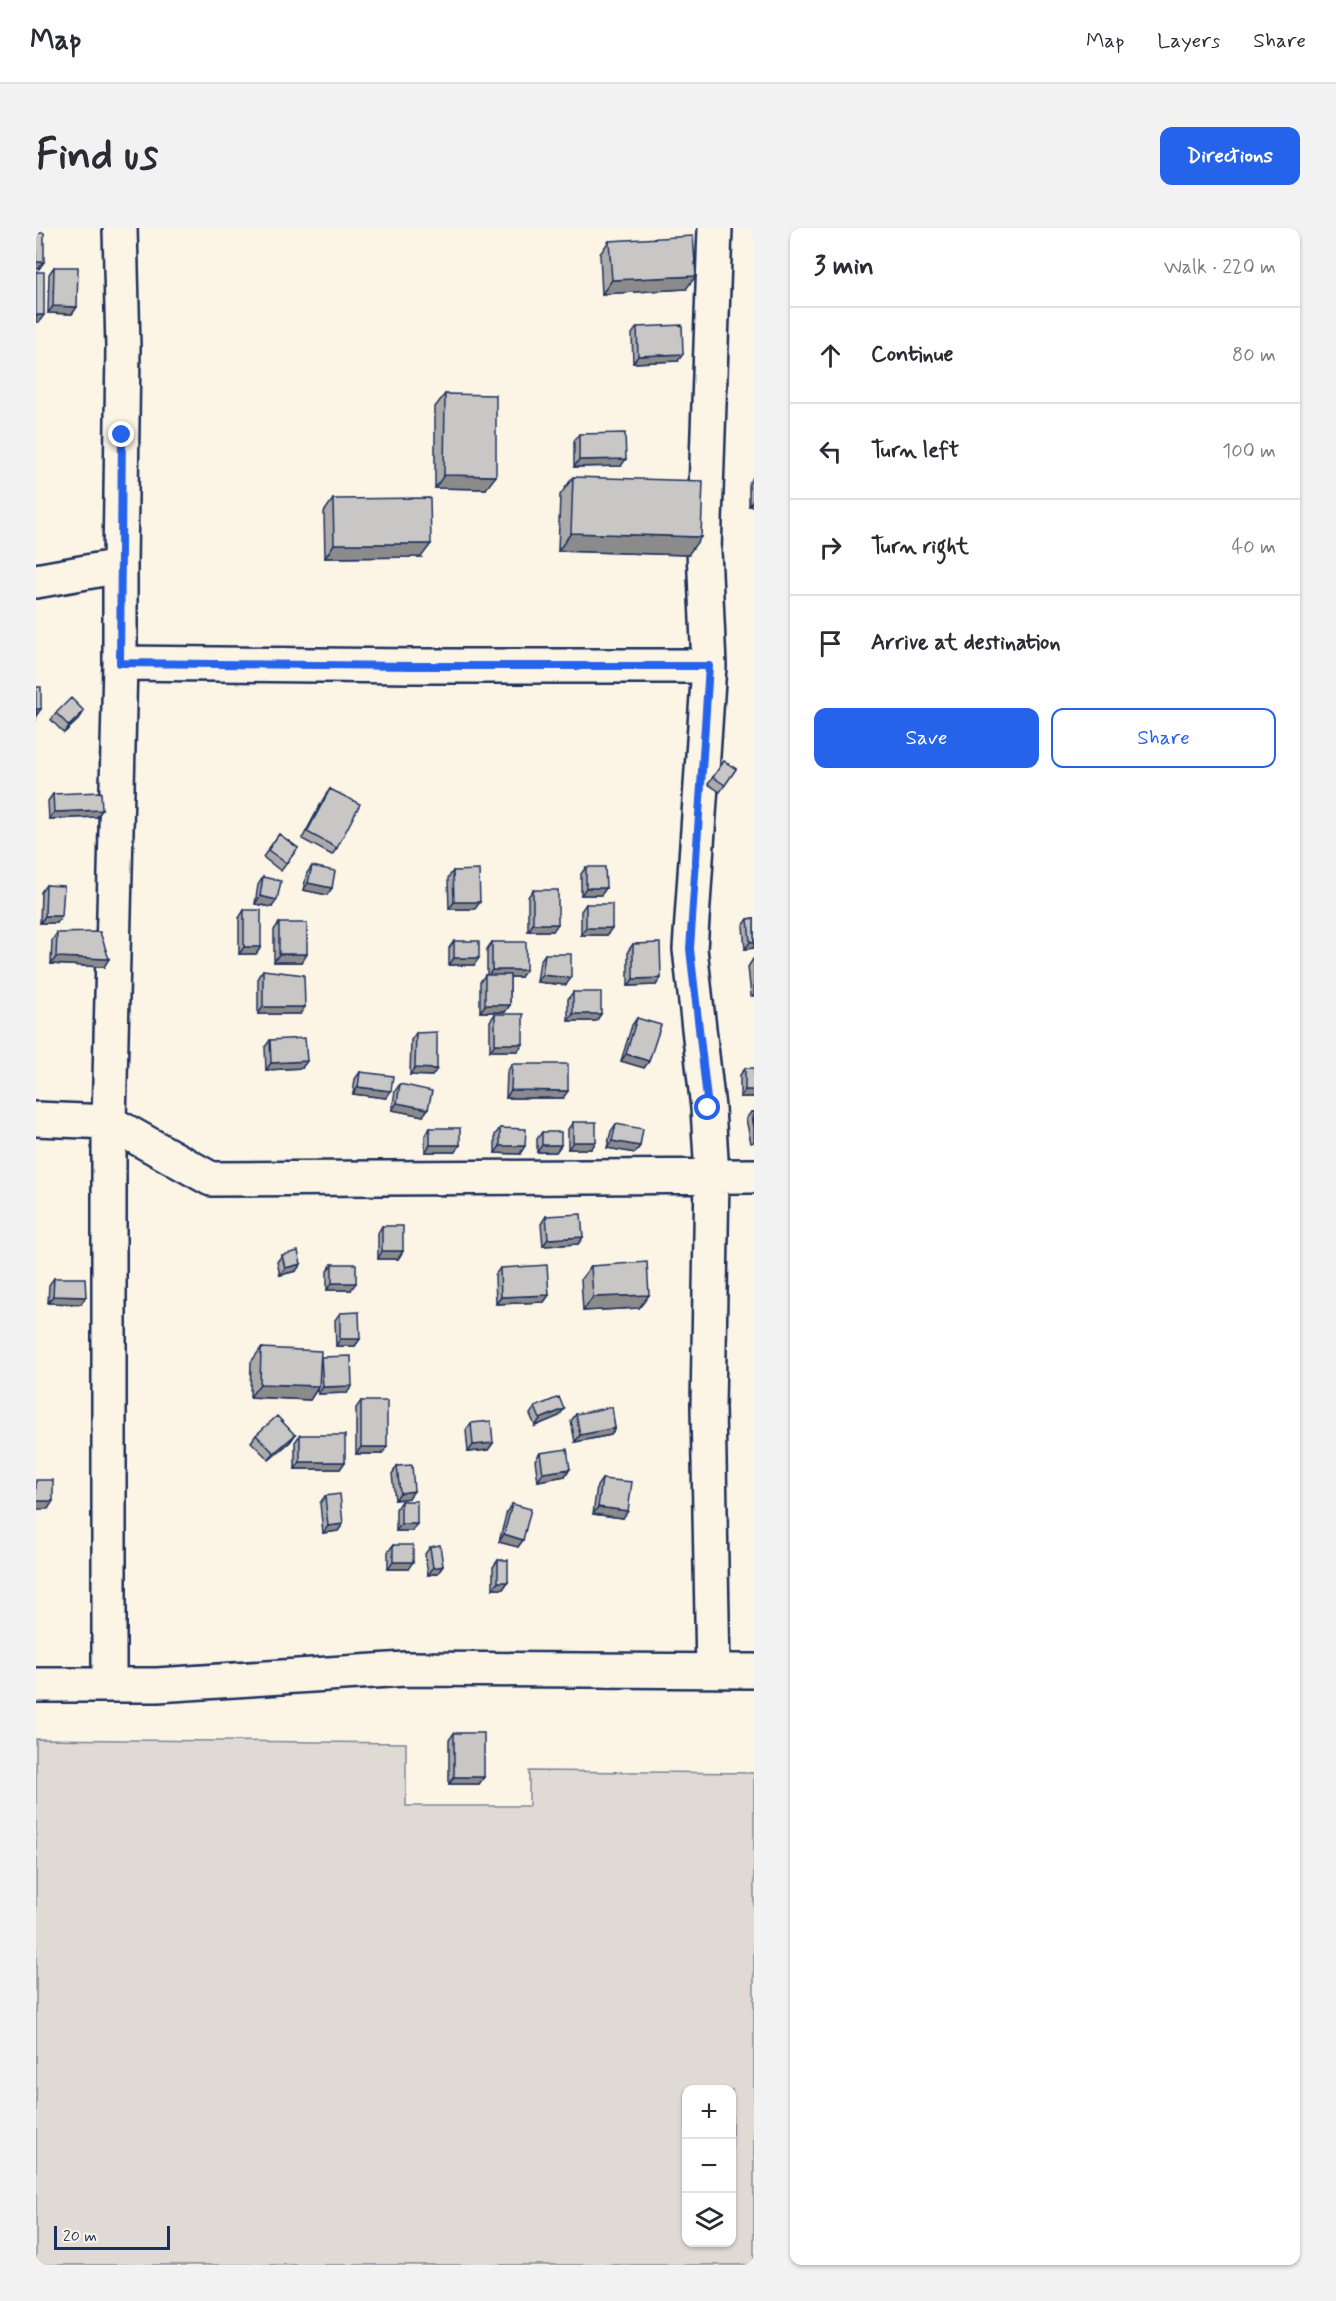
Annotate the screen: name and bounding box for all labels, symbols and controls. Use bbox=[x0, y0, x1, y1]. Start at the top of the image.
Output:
text: Map bbox=[30, 23, 81, 60]
text: Map bbox=[1086, 27, 1124, 55]
text: Layers bbox=[1157, 27, 1220, 55]
text: Share bbox=[1253, 27, 1306, 55]
button: Directions bbox=[1160, 127, 1300, 185]
text: Find us bbox=[36, 129, 158, 184]
text: 3 min bbox=[814, 250, 874, 284]
text: Walk · 220 m bbox=[1164, 254, 1276, 281]
icon: ahead bbox=[814, 339, 847, 372]
text: Continue bbox=[871, 341, 953, 369]
text: 80 m bbox=[1232, 342, 1276, 369]
route end bbox=[108, 421, 134, 447]
icon: left bbox=[814, 435, 847, 468]
text: Turn left bbox=[871, 437, 959, 465]
text: 100 m bbox=[1222, 438, 1276, 465]
icon: right bbox=[814, 531, 847, 564]
text: Turn right bbox=[871, 533, 969, 561]
text: 40 m bbox=[1232, 534, 1276, 561]
icon: arrive bbox=[814, 627, 847, 660]
text: Arrive at destination bbox=[871, 629, 1061, 657]
button: Save bbox=[814, 708, 1039, 768]
button: Share bbox=[1051, 708, 1276, 768]
route start bbox=[694, 1094, 720, 1120]
map controls bbox=[682, 2085, 736, 2247]
button: + bbox=[682, 2085, 736, 2139]
button: − bbox=[682, 2139, 736, 2193]
button: layers bbox=[682, 2193, 736, 2247]
scale bar bbox=[54, 2223, 170, 2250]
text: 20 m bbox=[63, 2226, 97, 2247]

